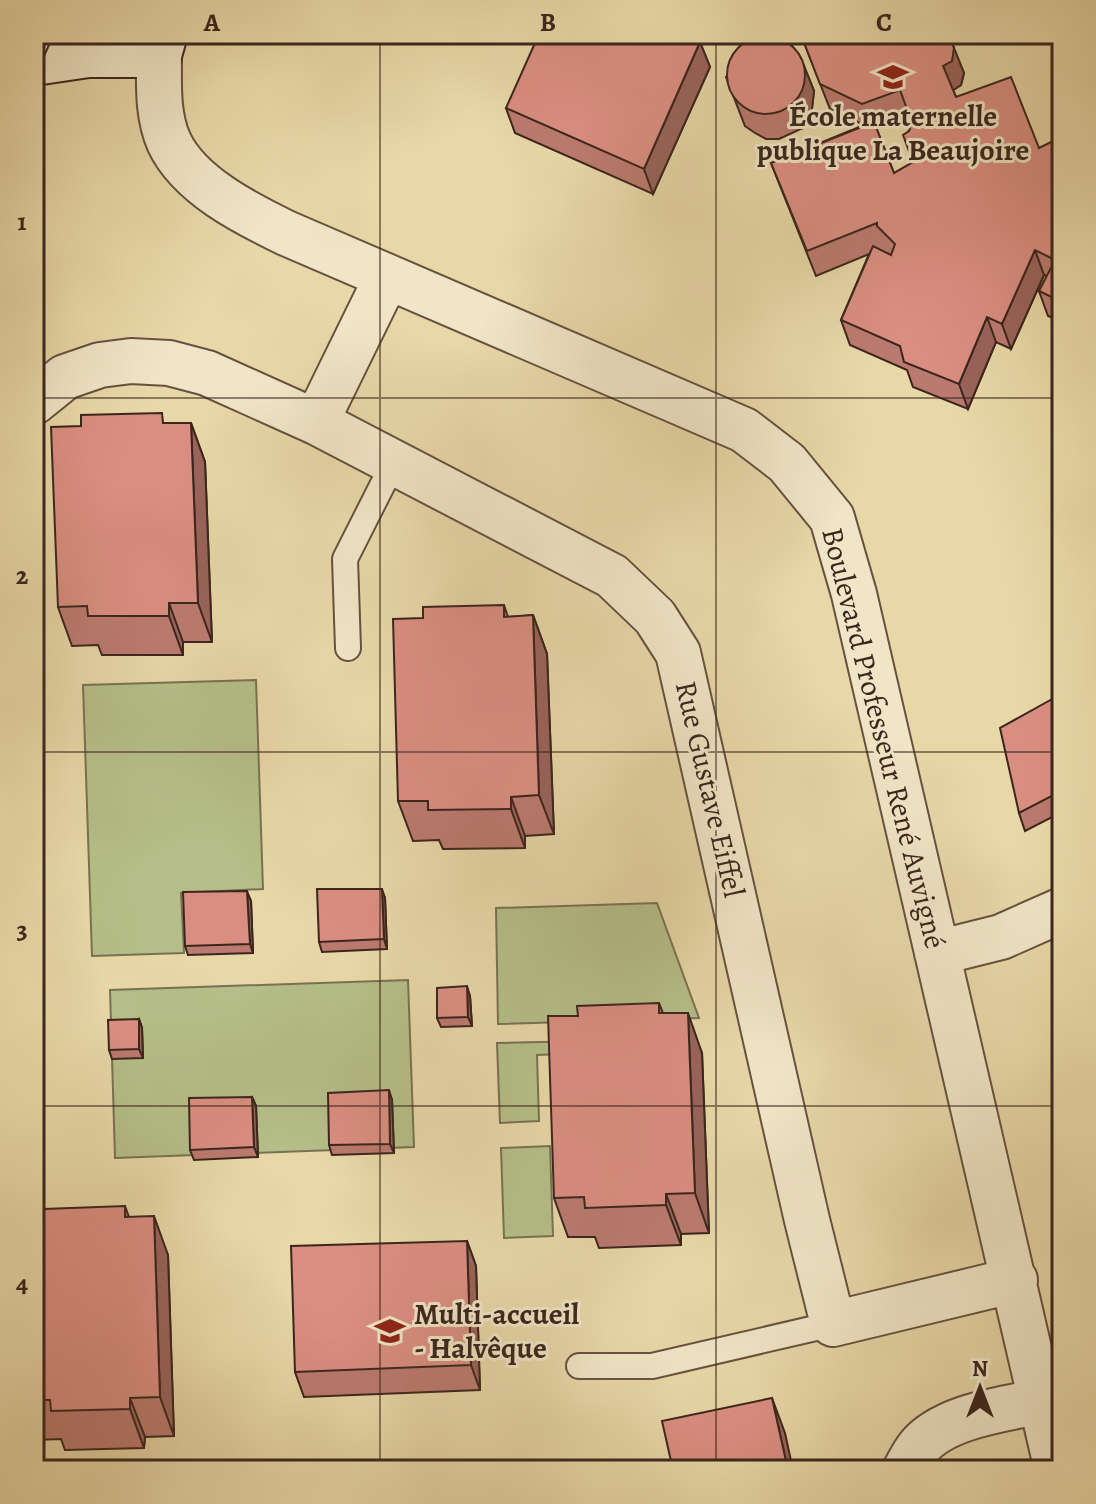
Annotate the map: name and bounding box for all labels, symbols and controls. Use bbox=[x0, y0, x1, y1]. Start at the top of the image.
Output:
text: A bbox=[203, 5, 221, 40]
text: B bbox=[540, 5, 556, 40]
text: C bbox=[876, 5, 892, 40]
school or university icon: École maternelle publique La Beaujoire bbox=[876, 60, 910, 94]
place label: École maternelle publique La Beaujoire bbox=[757, 96, 1029, 170]
text: 1 bbox=[17, 204, 27, 239]
street label: Boulevard Professeur René Auvigné bbox=[812, 523, 956, 953]
text: 2 bbox=[16, 558, 29, 593]
street label: Rue Gustave Eiffel bbox=[666, 677, 754, 901]
text: 3 bbox=[16, 912, 28, 947]
text: 4 bbox=[16, 1266, 28, 1301]
place label: Multi-accueil - Halvêque bbox=[414, 1294, 579, 1368]
school or university icon: Multi-accueil - Halvêque bbox=[373, 1314, 407, 1348]
north arrow bbox=[940, 1348, 1020, 1428]
text: N bbox=[972, 1354, 988, 1384]

